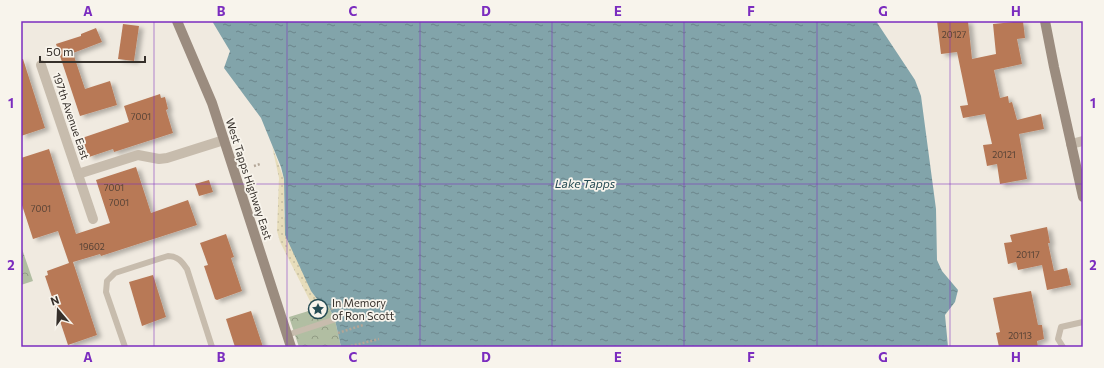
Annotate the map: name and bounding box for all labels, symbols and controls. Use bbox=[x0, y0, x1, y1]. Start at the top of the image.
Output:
text: A bbox=[83, 3, 93, 19]
text: B bbox=[217, 3, 226, 19]
text: C bbox=[349, 3, 358, 19]
text: D bbox=[481, 3, 491, 19]
text: E bbox=[614, 3, 622, 19]
text: F bbox=[747, 3, 755, 19]
text: G bbox=[878, 3, 888, 19]
text: H bbox=[1011, 3, 1021, 19]
house number: 20127 bbox=[942, 29, 966, 40]
scale bar bbox=[40, 38, 145, 64]
text: 50 m bbox=[46, 44, 74, 58]
street label: 197th Avenue East bbox=[51, 71, 93, 161]
text: 1 bbox=[8, 95, 14, 111]
text: 1 bbox=[1090, 95, 1096, 111]
house number: 7001 bbox=[131, 111, 151, 122]
street label: West Tapps Highway East bbox=[224, 117, 275, 242]
house number: 20121 bbox=[992, 149, 1016, 160]
water label: Lake Tapps bbox=[555, 176, 616, 190]
house number: 7001 bbox=[104, 182, 124, 193]
house number: 7001 bbox=[109, 197, 129, 208]
house number: 7001 bbox=[31, 203, 51, 214]
house number: 19602 bbox=[79, 241, 105, 252]
house number: 20117 bbox=[1016, 249, 1040, 260]
text: 2 bbox=[7, 257, 15, 273]
text: 2 bbox=[1089, 257, 1097, 273]
north arrow bbox=[38, 290, 78, 330]
text: N bbox=[49, 293, 61, 308]
place label: In Memory of Ron Scott bbox=[332, 296, 395, 322]
place icon: In Memory of Ron Scott bbox=[307, 298, 329, 320]
house number: 20113 bbox=[1008, 330, 1032, 341]
text: A bbox=[83, 349, 93, 365]
text: B bbox=[217, 349, 226, 365]
text: C bbox=[349, 349, 358, 365]
text: D bbox=[481, 349, 491, 365]
text: E bbox=[614, 349, 622, 365]
text: F bbox=[747, 349, 755, 365]
text: G bbox=[878, 349, 888, 365]
text: H bbox=[1011, 349, 1021, 365]

